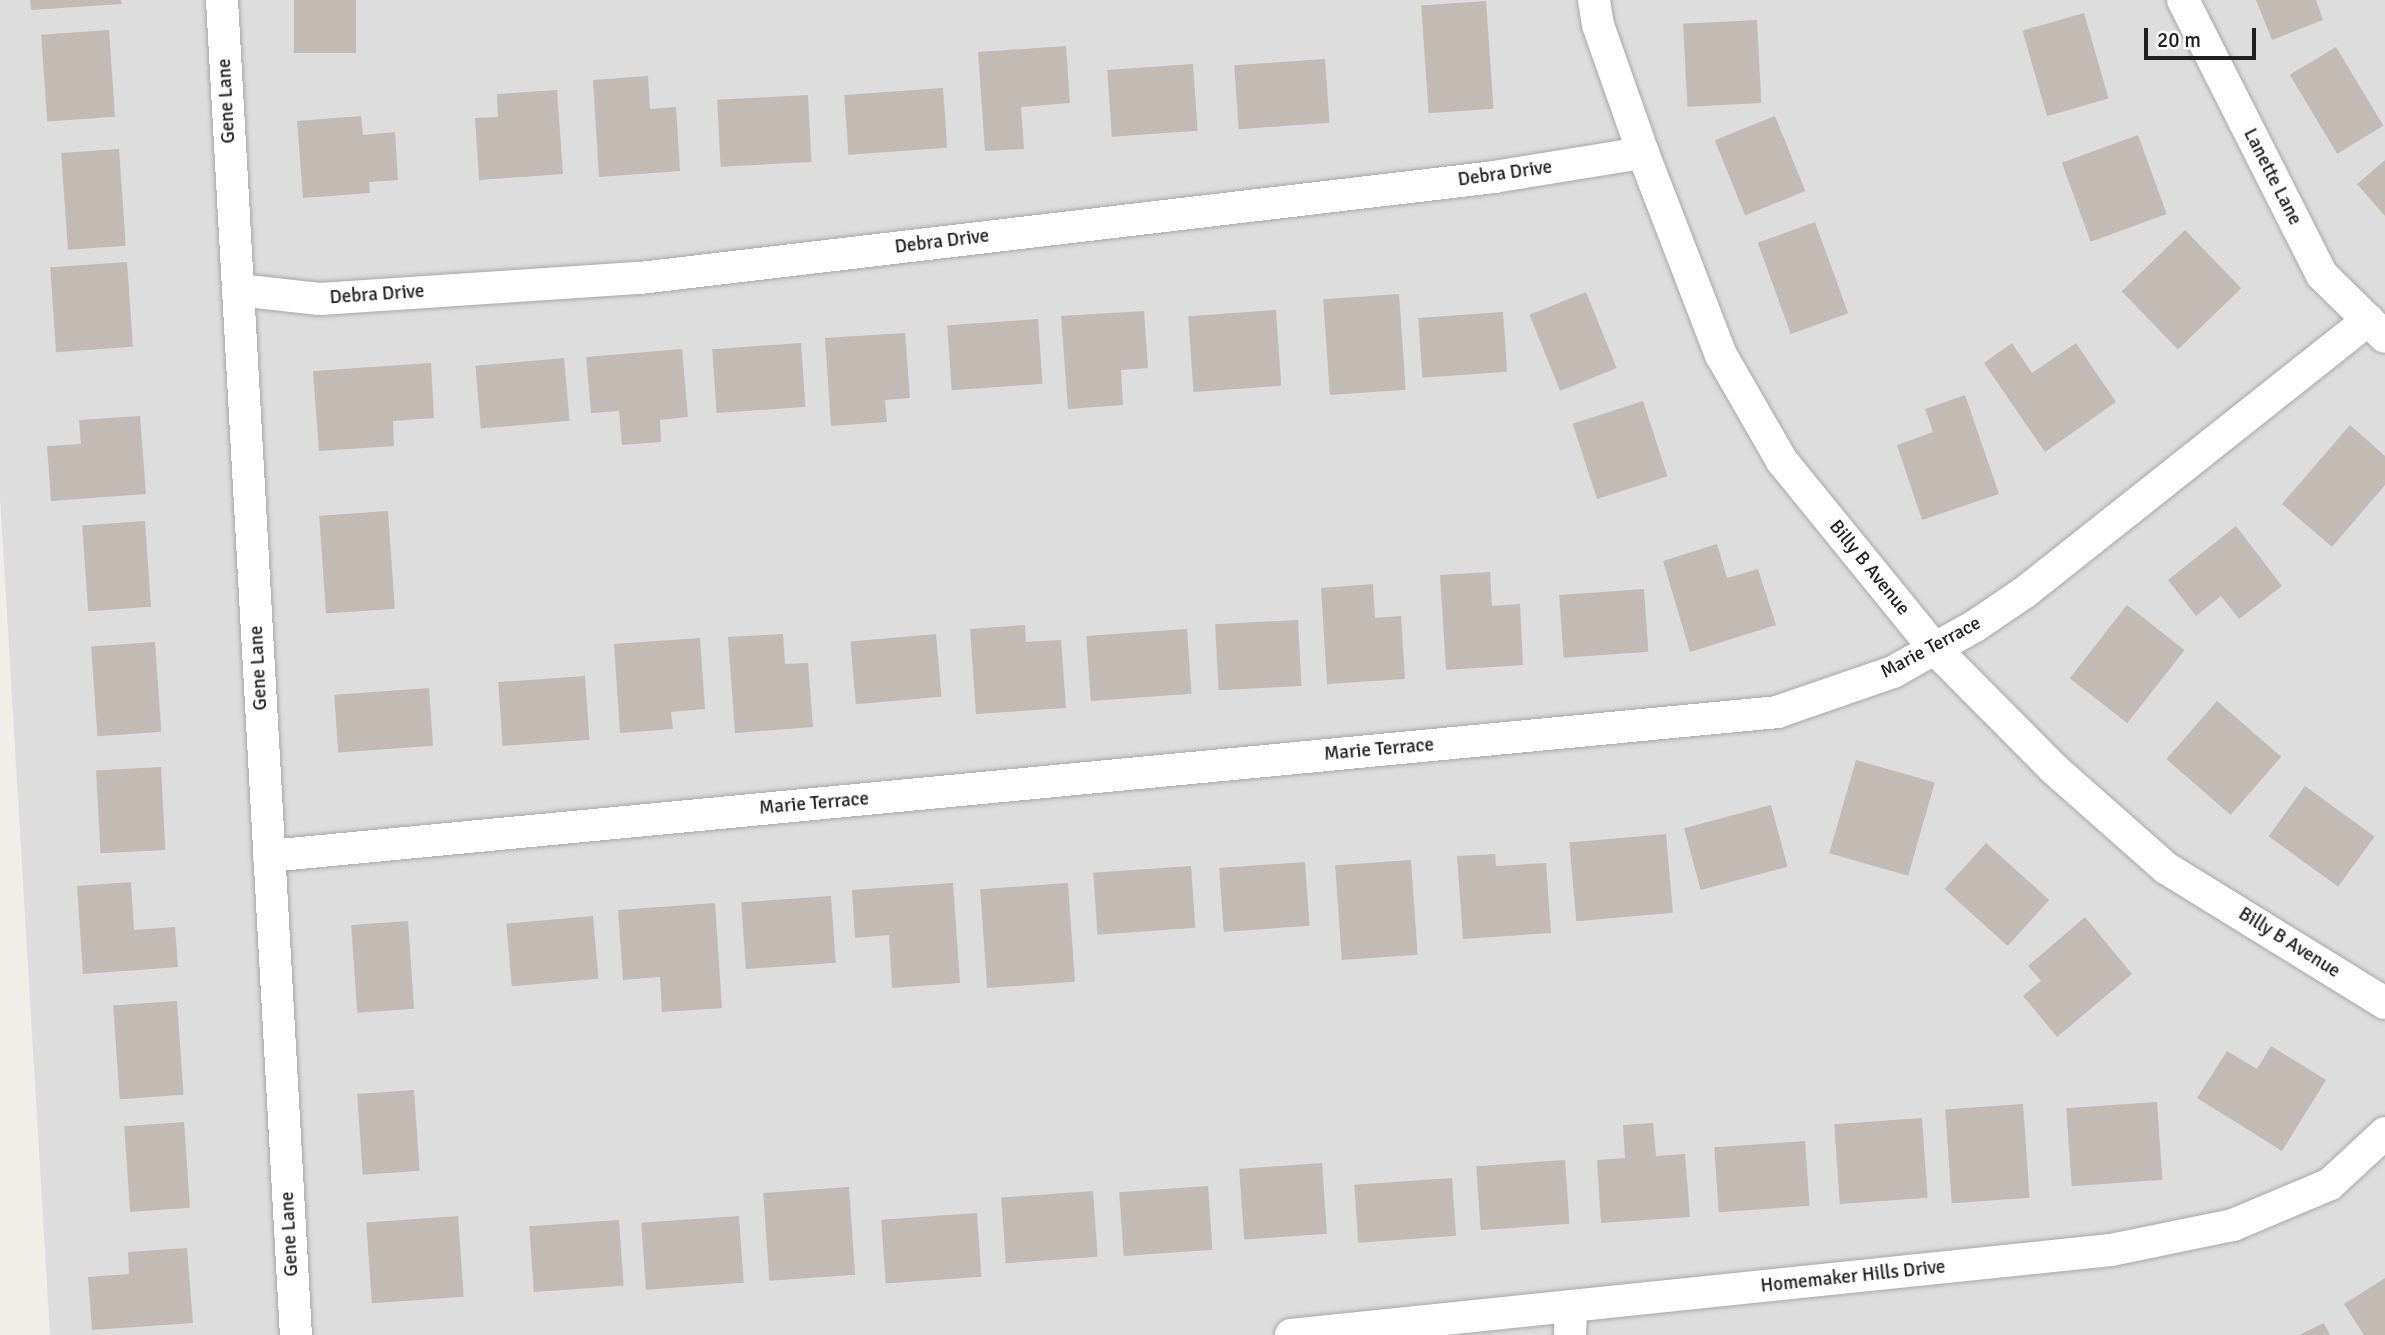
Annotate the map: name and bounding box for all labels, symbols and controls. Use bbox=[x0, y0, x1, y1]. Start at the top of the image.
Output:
scale bar bbox=[2147, 14, 2259, 58]
text: 20 m bbox=[2157, 27, 2201, 53]
street label: Gene Lane bbox=[213, 58, 241, 144]
street label: Lanette Lane bbox=[2238, 125, 2306, 229]
street label: Debra Drive bbox=[1456, 156, 1554, 192]
street label: Debra Drive bbox=[893, 225, 991, 259]
street label: Debra Drive bbox=[329, 280, 425, 310]
street label: Billy B Avenue bbox=[1824, 516, 1914, 620]
street label: Marie Terrace bbox=[1877, 612, 1985, 684]
street label: Gene Lane bbox=[245, 625, 273, 711]
street label: Marie Terrace bbox=[1323, 734, 1435, 766]
street label: Marie Terrace bbox=[758, 788, 870, 820]
street label: Billy B Avenue bbox=[2234, 903, 2344, 983]
street label: Gene Lane bbox=[276, 1191, 304, 1277]
street label: Homemaker Hills Drive bbox=[1759, 1256, 1947, 1298]

